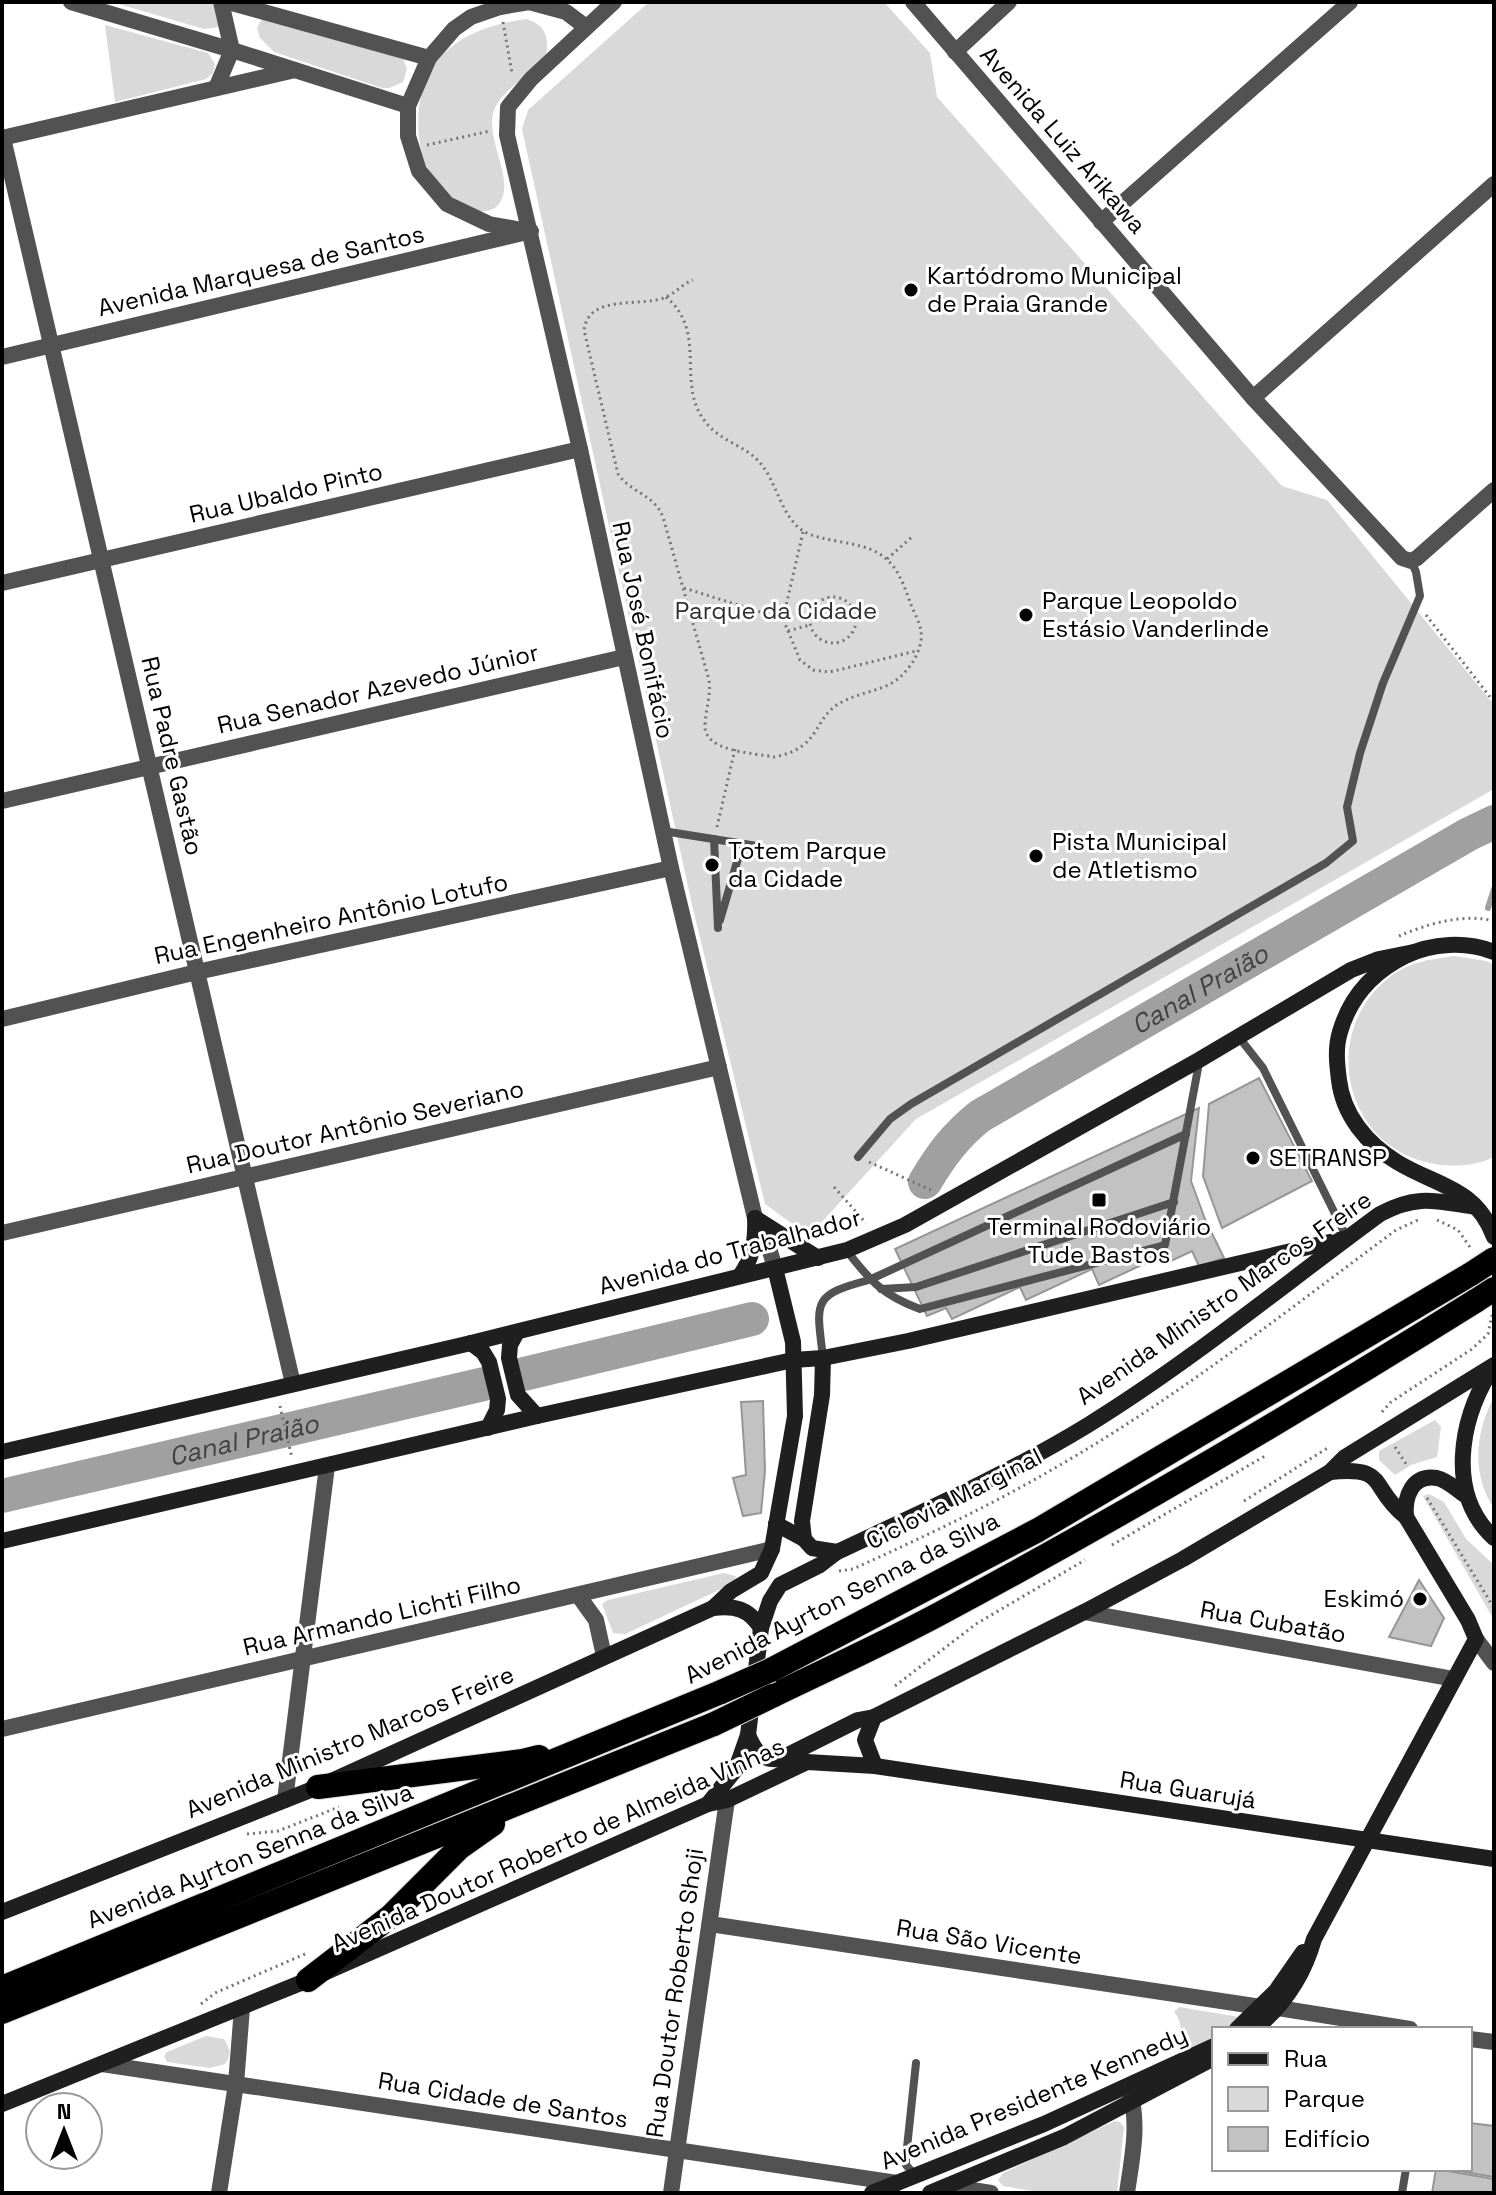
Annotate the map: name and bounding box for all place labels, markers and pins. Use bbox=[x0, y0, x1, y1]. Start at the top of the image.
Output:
place label: Kartódromo Municipal de Praia Grande bbox=[927, 260, 1182, 319]
marker: Kartódromo Municipal de Praia Grande bbox=[902, 281, 920, 299]
place label: Parque Leopoldo Estásio Vanderlinde bbox=[1042, 585, 1269, 644]
marker: Parque Leopoldo Estásio Vanderlinde bbox=[1017, 606, 1035, 624]
place label: Pista Municipal de Atletismo bbox=[1052, 826, 1227, 885]
place label: Totem Parque da Cidade bbox=[728, 835, 887, 894]
marker: Pista Municipal de Atletismo bbox=[1027, 847, 1045, 865]
marker: Totem Parque da Cidade bbox=[703, 856, 721, 874]
place label: SETRANSP bbox=[1269, 1142, 1387, 1173]
marker: SETRANSP bbox=[1244, 1149, 1262, 1167]
marker: Terminal Rodoviário Tude Bastos bbox=[1090, 1191, 1108, 1209]
place label: Terminal Rodoviário Tude Bastos bbox=[987, 1211, 1211, 1270]
place label: Eskimó bbox=[1324, 1583, 1404, 1614]
marker: Eskimó bbox=[1411, 1590, 1429, 1608]

